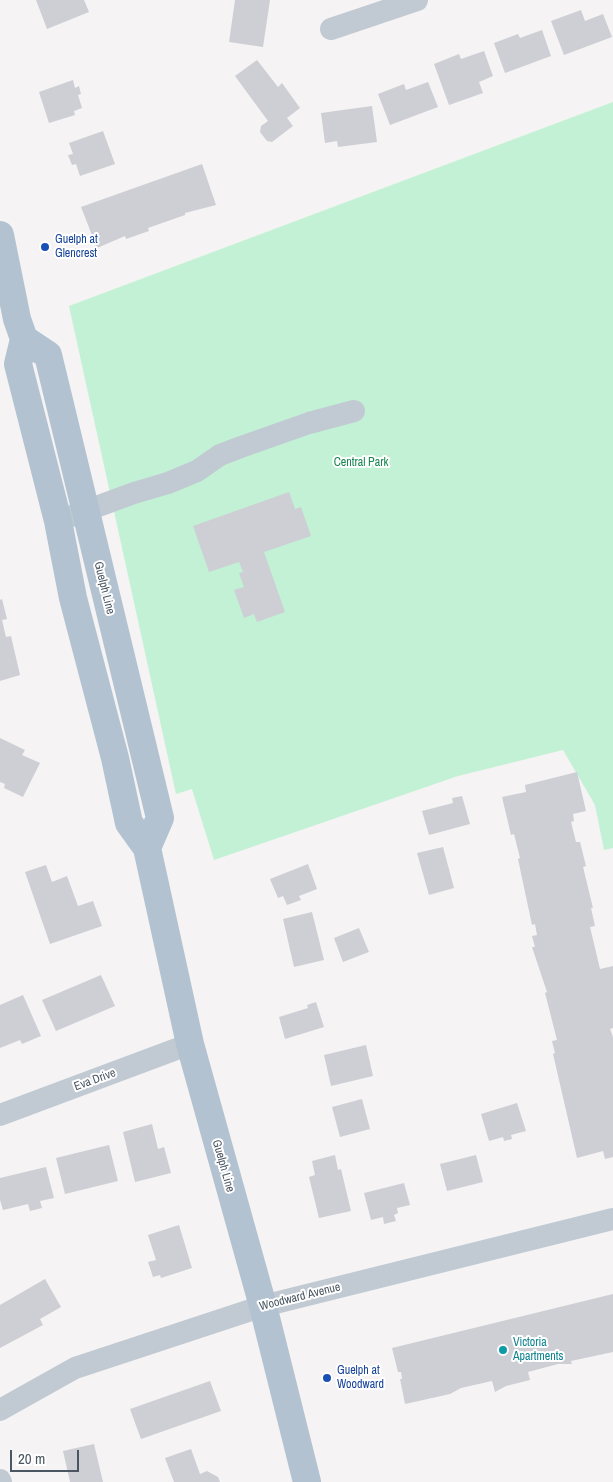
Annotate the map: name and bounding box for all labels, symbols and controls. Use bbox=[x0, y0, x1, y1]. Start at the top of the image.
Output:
place label: Guelph at Glencrest bbox=[55, 233, 98, 261]
marker: Guelph at Glencrest bbox=[39, 241, 51, 253]
park label: Central Park bbox=[334, 456, 388, 470]
street label: Guelph Line bbox=[91, 560, 117, 616]
street label: Eva Drive bbox=[72, 1066, 118, 1094]
street label: Guelph Line bbox=[209, 1138, 237, 1194]
street label: Woodward Avenue bbox=[258, 1280, 342, 1314]
place label: Victoria Apartments bbox=[513, 1336, 563, 1364]
marker: Victoria Apartments bbox=[497, 1344, 509, 1356]
place label: Guelph at Woodward bbox=[337, 1364, 384, 1392]
marker: Guelph at Woodward bbox=[321, 1372, 333, 1384]
scale bar bbox=[12, 1440, 81, 1472]
text: 20 m bbox=[18, 1448, 45, 1469]

